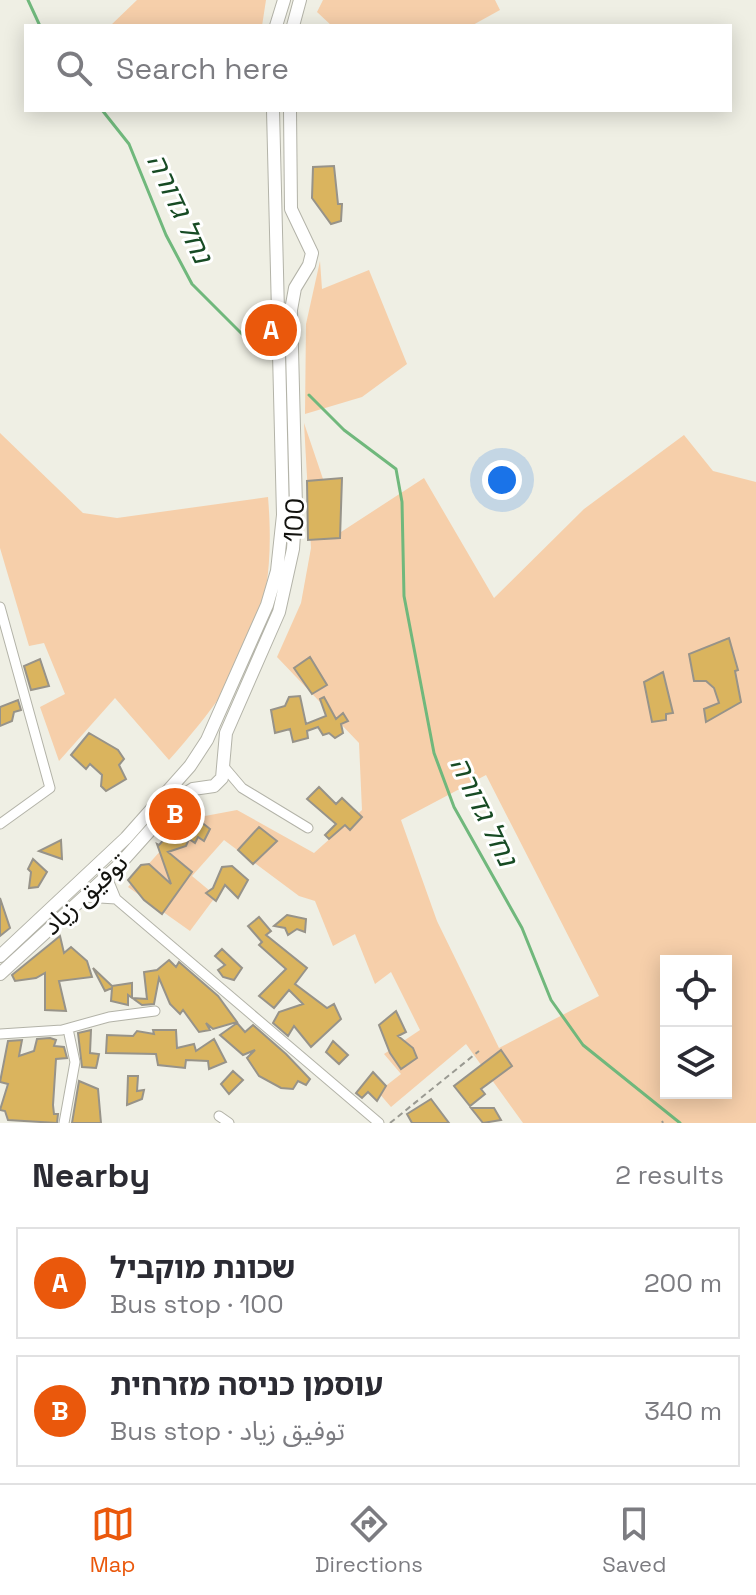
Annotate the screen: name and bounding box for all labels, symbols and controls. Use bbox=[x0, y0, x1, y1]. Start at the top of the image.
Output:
search box bbox=[24, 24, 732, 112]
icon: search bbox=[52, 46, 96, 90]
text: Search here bbox=[116, 49, 289, 88]
water label: נחל גדורה bbox=[139, 147, 222, 271]
pin: A bbox=[245, 300, 297, 360]
your location bbox=[482, 460, 522, 500]
street label: 100 bbox=[276, 497, 312, 543]
water label: נחל גדורה bbox=[442, 751, 527, 874]
pin: B bbox=[149, 784, 201, 844]
street label: توفيق زياد bbox=[35, 846, 135, 942]
map controls bbox=[660, 955, 732, 1099]
button: locate bbox=[660, 955, 732, 1027]
button: layers bbox=[660, 1027, 732, 1099]
text: Nearby bbox=[32, 1154, 150, 1197]
text: 2 results bbox=[615, 1158, 724, 1192]
text: שכונת מוקביל bbox=[110, 1248, 295, 1287]
text: A bbox=[52, 1266, 68, 1300]
text: 200 m bbox=[644, 1266, 722, 1300]
text: Bus stop · 100 bbox=[110, 1287, 284, 1321]
text: עוסמן כניסה מזרחית bbox=[110, 1365, 383, 1404]
text: B bbox=[51, 1394, 69, 1428]
text: 340 m bbox=[644, 1394, 722, 1428]
text: Bus stop · توفيق زياد bbox=[110, 1414, 345, 1448]
tab: Map bbox=[90, 1502, 136, 1578]
tab: Directions bbox=[315, 1502, 423, 1578]
tab: Saved bbox=[602, 1502, 666, 1578]

